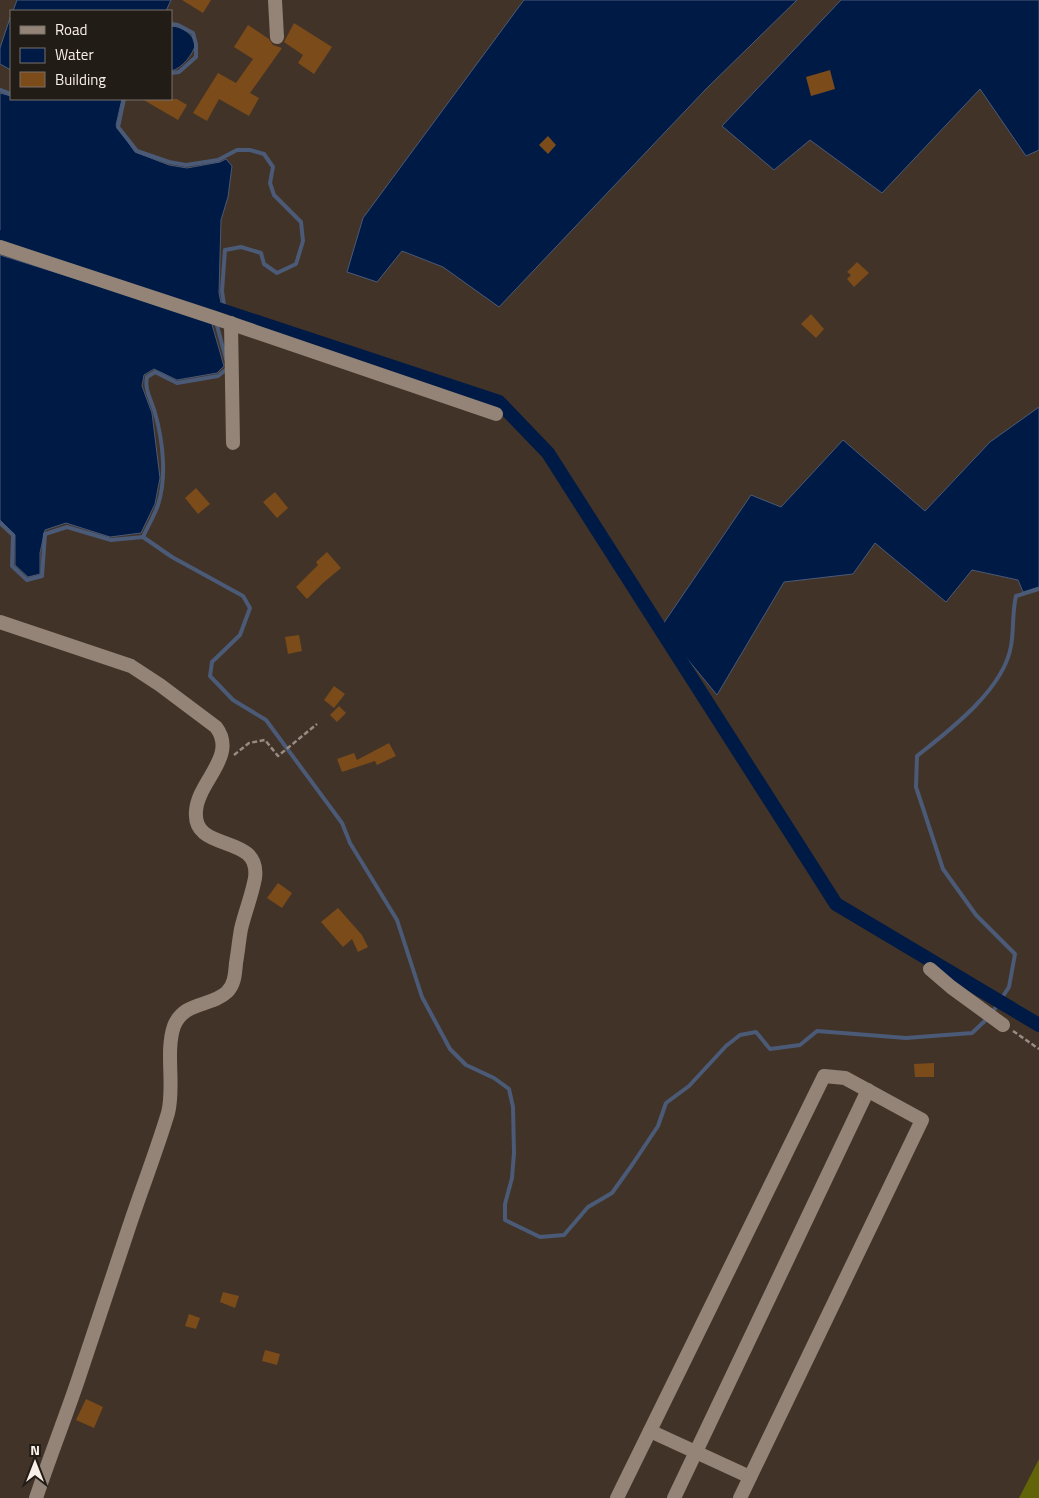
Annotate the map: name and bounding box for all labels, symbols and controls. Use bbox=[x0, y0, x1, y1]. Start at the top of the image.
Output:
legend bbox=[10, 10, 172, 100]
text: Road bbox=[55, 18, 87, 41]
text: Water bbox=[55, 43, 94, 66]
text: Building bbox=[55, 68, 106, 91]
north arrow bbox=[10, 1438, 60, 1488]
text: N bbox=[30, 1439, 40, 1460]

